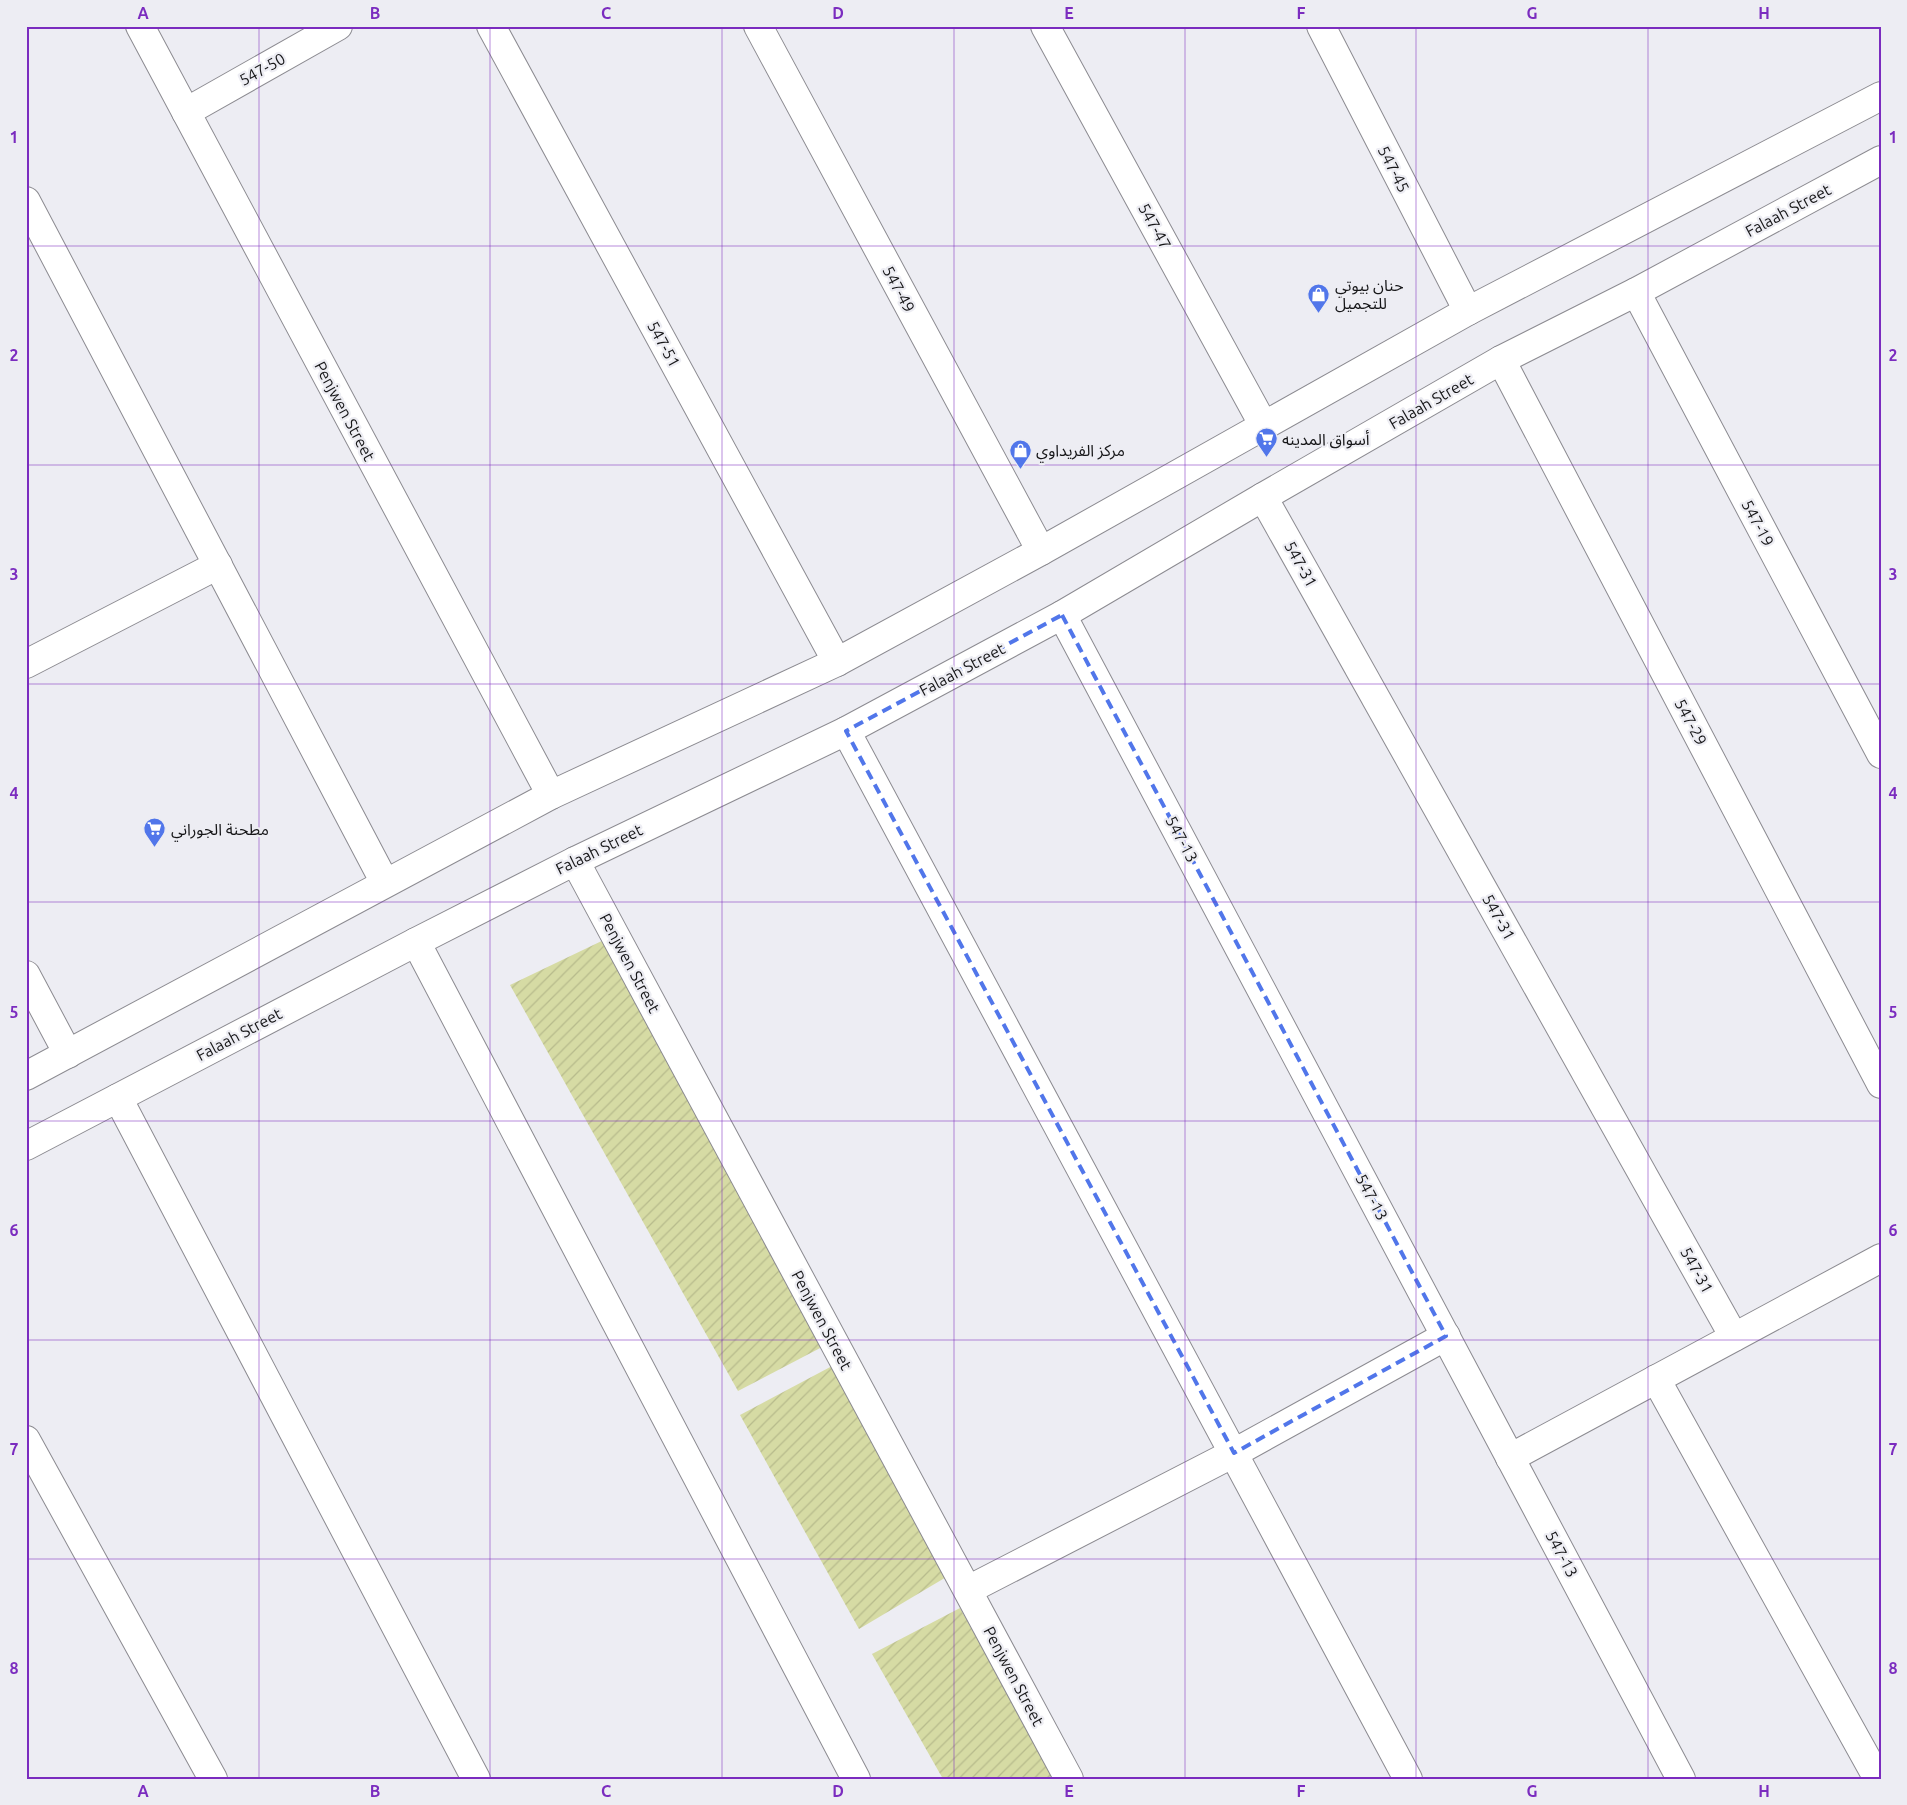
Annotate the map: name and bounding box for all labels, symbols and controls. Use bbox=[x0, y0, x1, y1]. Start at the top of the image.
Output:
text: A bbox=[137, 4, 149, 22]
text: B bbox=[370, 4, 380, 22]
text: C bbox=[601, 4, 611, 22]
text: D bbox=[832, 4, 844, 22]
text: E bbox=[1064, 4, 1074, 22]
text: F bbox=[1297, 4, 1306, 22]
text: G bbox=[1526, 4, 1538, 22]
text: H bbox=[1758, 4, 1770, 22]
street label: 547-50 bbox=[236, 49, 288, 89]
text: 1 bbox=[9, 128, 19, 146]
text: 1 bbox=[1888, 128, 1898, 146]
street label: 547-45 bbox=[1375, 143, 1413, 195]
street label: Falaah Street bbox=[1742, 180, 1834, 240]
street label: 547-47 bbox=[1135, 200, 1175, 252]
street label: 547-49 bbox=[879, 263, 919, 315]
place label: حنان بيوتي للتجميل bbox=[1335, 276, 1404, 313]
shop icon: حنان بيوتي للتجميل bbox=[1307, 282, 1331, 313]
street label: 547-51 bbox=[644, 318, 684, 370]
text: 2 bbox=[9, 346, 19, 364]
text: 2 bbox=[1888, 346, 1898, 364]
street label: Penjwen Street bbox=[311, 358, 379, 464]
street label: Falaah Street bbox=[1386, 369, 1477, 432]
supermarket icon: أسواق المدينه bbox=[1254, 427, 1278, 458]
place label: أسواق المدينه bbox=[1282, 430, 1370, 449]
shop icon: مركز الفريداوي bbox=[1008, 438, 1032, 469]
place label: مركز الفريداوي bbox=[1036, 441, 1125, 463]
street label: 547-19 bbox=[1738, 497, 1778, 549]
street label: 547-31 bbox=[1281, 538, 1321, 590]
text: 3 bbox=[9, 565, 19, 583]
text: 3 bbox=[1888, 565, 1898, 583]
street label: Falaah Street bbox=[916, 639, 1008, 699]
street label: 547-29 bbox=[1671, 696, 1711, 748]
text: 4 bbox=[9, 784, 19, 802]
text: 4 bbox=[1888, 784, 1898, 802]
street label: 547-13 bbox=[1162, 813, 1202, 865]
supermarket icon: مطحنة الجوراني bbox=[143, 817, 167, 848]
place label: مطحنة الجوراني bbox=[171, 820, 269, 842]
street label: Falaah Street bbox=[553, 820, 646, 878]
street label: 547-31 bbox=[1479, 891, 1519, 943]
street label: Penjwen Street bbox=[596, 910, 664, 1016]
text: 5 bbox=[9, 1003, 19, 1021]
text: 5 bbox=[1888, 1003, 1898, 1021]
street label: Falaah Street bbox=[193, 1004, 285, 1064]
street label: 547-13 bbox=[1352, 1171, 1392, 1223]
text: 6 bbox=[9, 1221, 19, 1239]
text: 6 bbox=[1888, 1221, 1898, 1239]
street label: 547-31 bbox=[1677, 1244, 1717, 1296]
street label: Penjwen Street bbox=[788, 1267, 856, 1373]
text: 7 bbox=[9, 1440, 19, 1458]
text: 7 bbox=[1888, 1440, 1898, 1458]
street label: 547-13 bbox=[1542, 1528, 1582, 1580]
street label: Penjwen Street bbox=[980, 1623, 1048, 1729]
text: 8 bbox=[9, 1659, 19, 1677]
text: 8 bbox=[1888, 1659, 1898, 1677]
text: A bbox=[137, 1782, 149, 1800]
text: B bbox=[370, 1782, 380, 1800]
text: C bbox=[601, 1782, 611, 1800]
text: D bbox=[832, 1782, 844, 1800]
text: E bbox=[1064, 1782, 1074, 1800]
text: F bbox=[1297, 1782, 1306, 1800]
text: G bbox=[1526, 1782, 1538, 1800]
text: H bbox=[1758, 1782, 1770, 1800]

